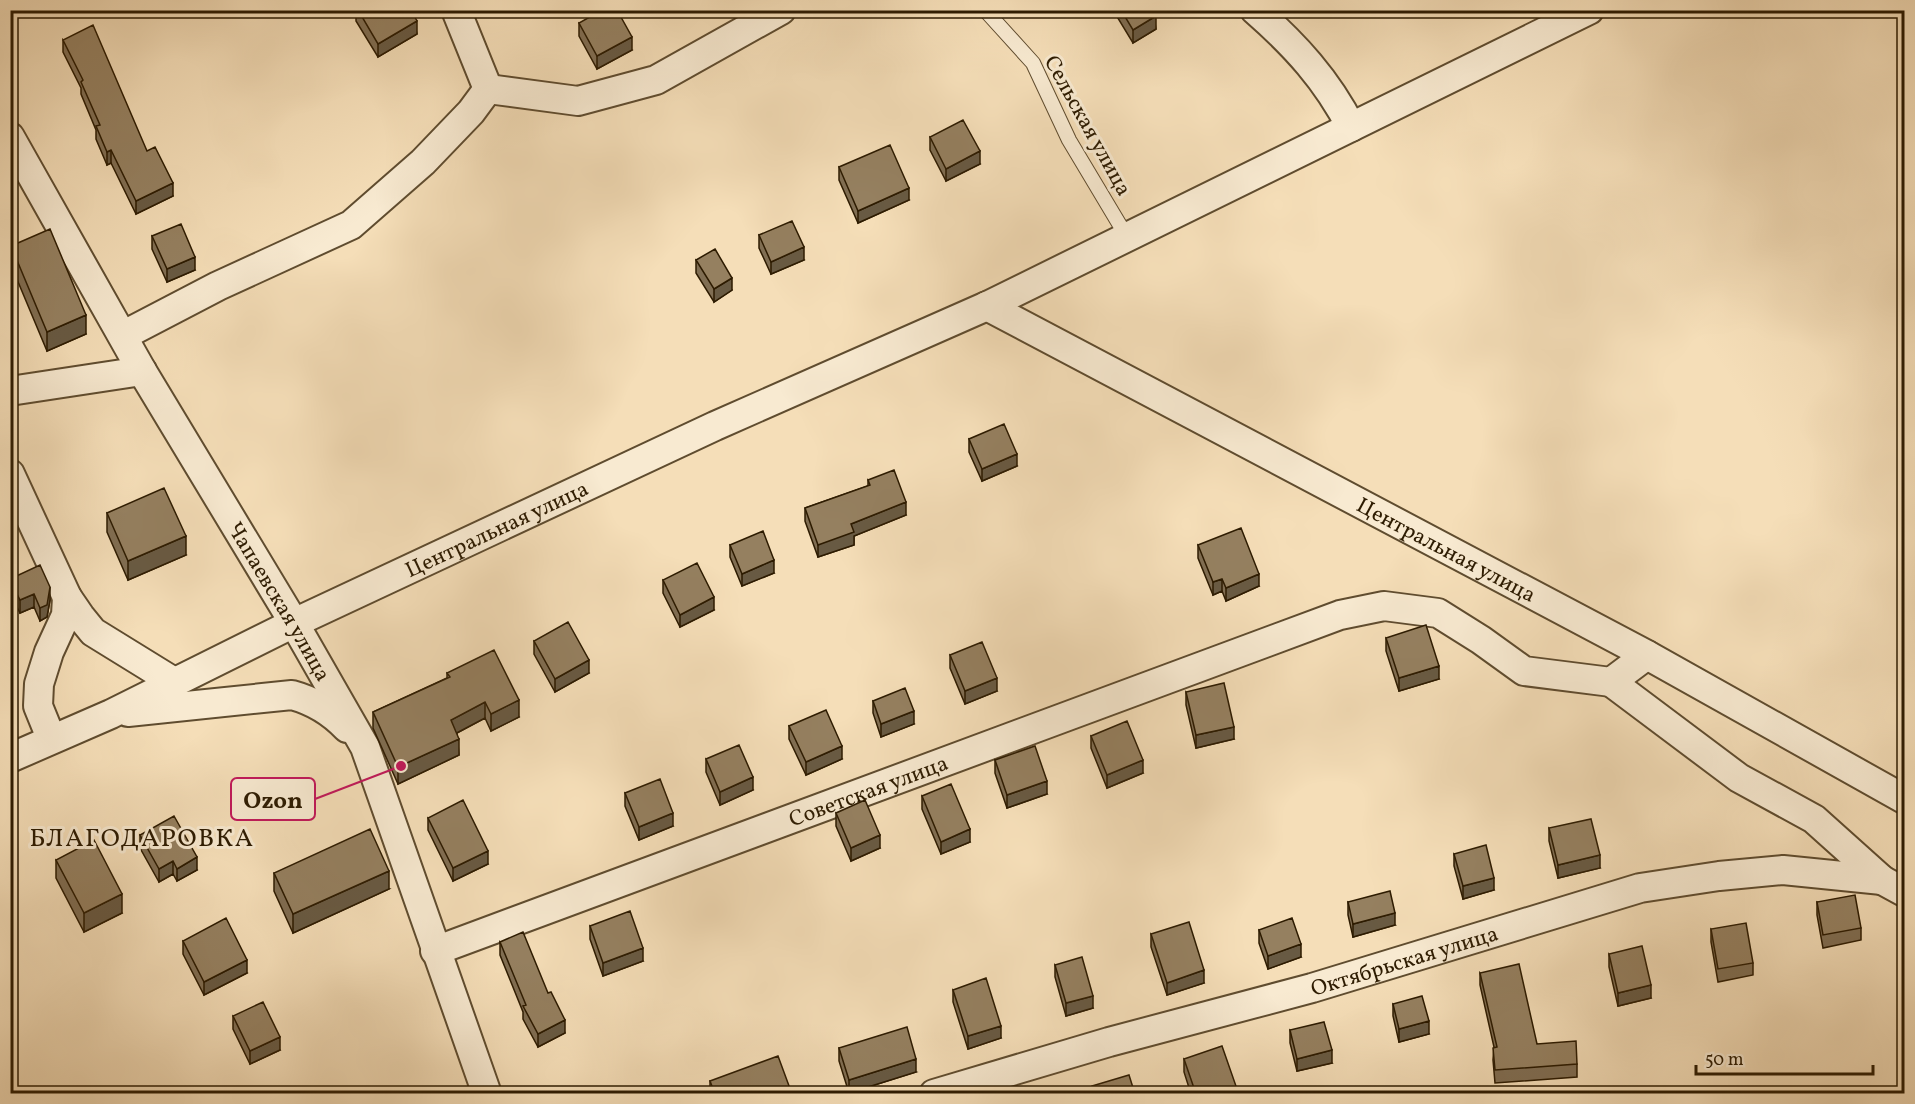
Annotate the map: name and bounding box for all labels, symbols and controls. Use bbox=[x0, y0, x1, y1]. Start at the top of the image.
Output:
street label: Сельская улица bbox=[1035, 50, 1138, 202]
street label: Центральная улица bbox=[401, 474, 594, 587]
street label: Центральная улица bbox=[1350, 491, 1541, 612]
street label: Чапаевская улица bbox=[218, 517, 337, 688]
street label: Советская улица bbox=[785, 749, 953, 836]
callout: Ozon bbox=[231, 778, 315, 820]
text: Ozon bbox=[243, 785, 303, 819]
district label: БЛАГОДАРОВКА bbox=[29, 821, 255, 857]
street label: Октябрьская улица bbox=[1307, 919, 1502, 1005]
scale bar bbox=[1696, 1038, 1873, 1076]
text: 50 m bbox=[1705, 1048, 1744, 1073]

